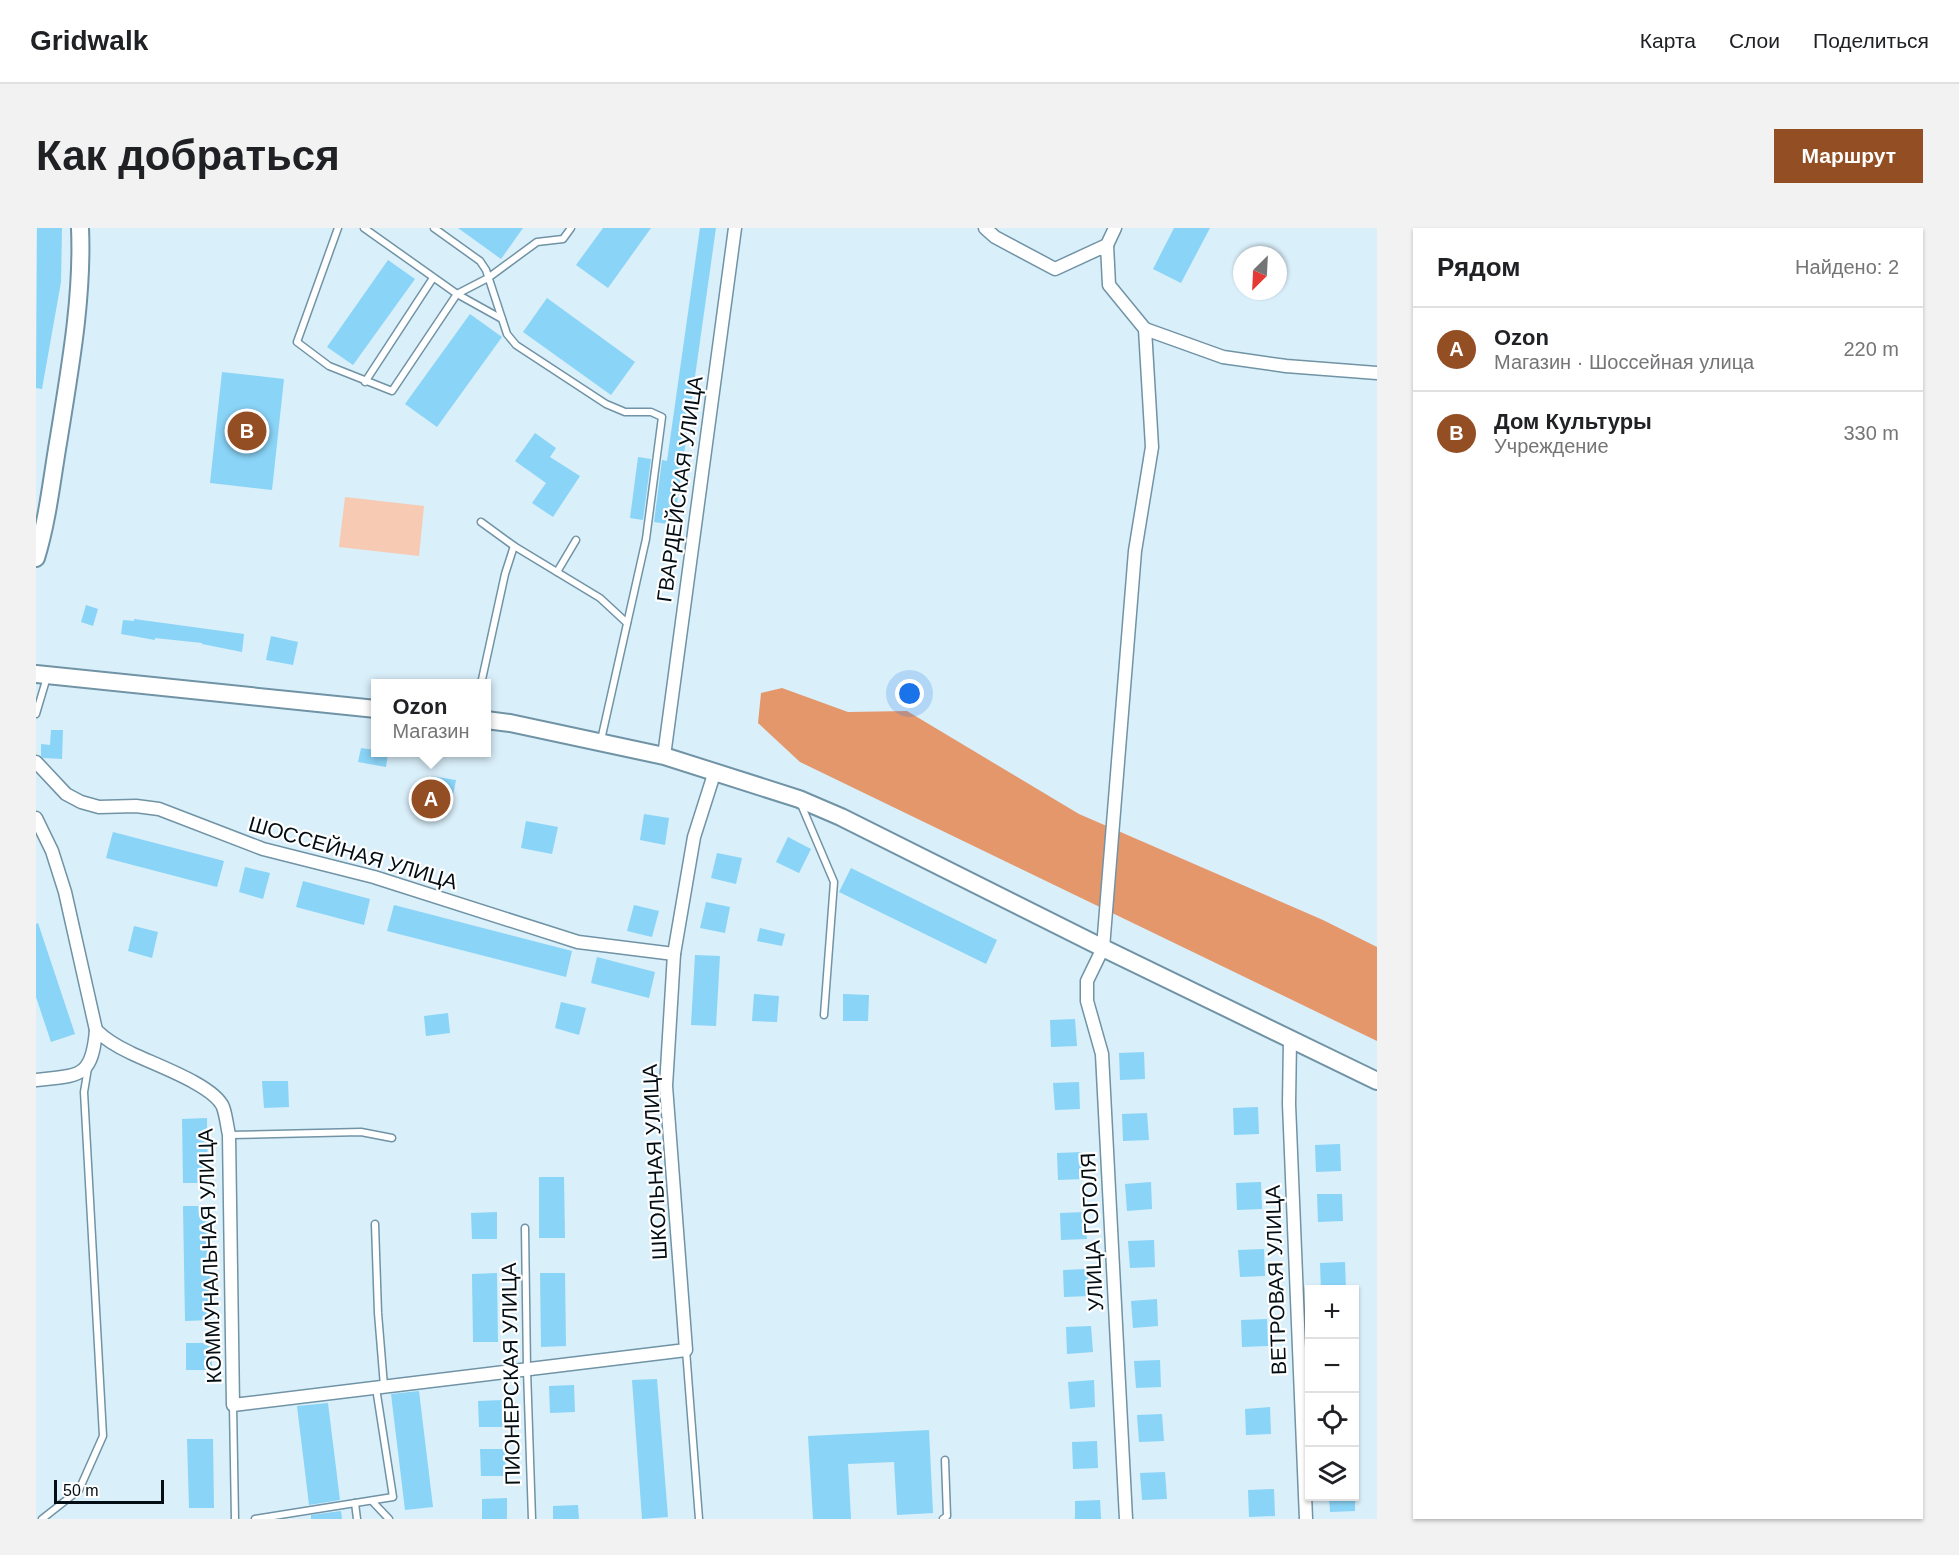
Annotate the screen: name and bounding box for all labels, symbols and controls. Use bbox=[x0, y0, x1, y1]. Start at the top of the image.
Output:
text: Gridwalk bbox=[30, 25, 148, 56]
text: Карта bbox=[1640, 29, 1696, 52]
text: Слои bbox=[1729, 29, 1780, 52]
text: Поделиться bbox=[1813, 29, 1929, 52]
button: Маршрут bbox=[1774, 129, 1923, 183]
text: Как добраться bbox=[36, 132, 340, 179]
north arrow bbox=[1233, 246, 1287, 300]
text: Рядом bbox=[1437, 252, 1520, 282]
text: Найдено: 2 bbox=[1795, 256, 1899, 278]
text: Ozon bbox=[1494, 325, 1549, 350]
text: A bbox=[1449, 338, 1464, 360]
text: 220 m bbox=[1843, 338, 1899, 360]
text: Магазин · Шоссейная улица bbox=[1494, 351, 1754, 373]
street label: ГВАРДЕЙСКАЯ УЛИЦА bbox=[652, 374, 707, 603]
pin: B bbox=[228, 408, 266, 454]
text: Дом Культуры bbox=[1494, 409, 1652, 434]
text: B bbox=[1449, 422, 1464, 444]
text: 330 m bbox=[1843, 422, 1899, 444]
text: Учреждение bbox=[1494, 435, 1609, 457]
popup bbox=[371, 679, 491, 757]
your location bbox=[895, 679, 924, 708]
text: Ozon bbox=[392, 694, 447, 719]
text: Магазин bbox=[392, 720, 470, 742]
pin: A bbox=[412, 776, 450, 822]
street label: ШОССЕЙНАЯ УЛИЦА bbox=[246, 812, 460, 893]
street label: ШКОЛЬНАЯ УЛИЦА bbox=[638, 1063, 671, 1261]
street label: КОММУНАЛЬНАЯ УЛИЦА bbox=[194, 1128, 225, 1384]
street label: УЛИЦА ГОГОЛЯ bbox=[1076, 1152, 1107, 1312]
street label: ВЕТРОВАЯ УЛИЦА bbox=[1261, 1185, 1290, 1375]
street label: ПИОНЕРСКАЯ УЛИЦА bbox=[497, 1262, 524, 1486]
map controls bbox=[1305, 1285, 1359, 1501]
button: + bbox=[1305, 1285, 1359, 1339]
button: − bbox=[1305, 1339, 1359, 1393]
button: locate bbox=[1305, 1393, 1359, 1447]
button: layers bbox=[1305, 1447, 1359, 1501]
scale bar bbox=[54, 1477, 164, 1504]
text: 50 m bbox=[63, 1482, 99, 1499]

